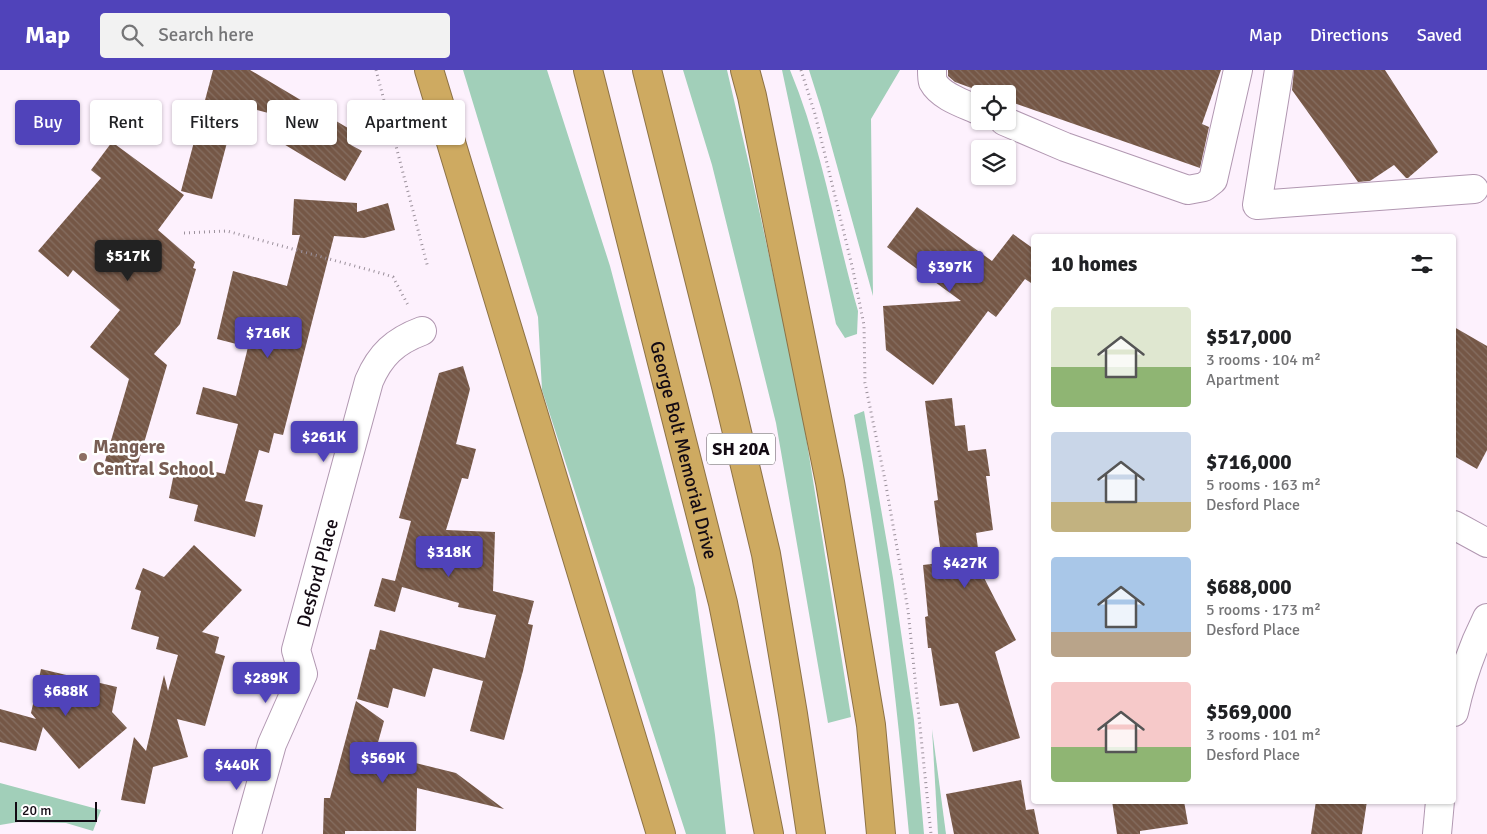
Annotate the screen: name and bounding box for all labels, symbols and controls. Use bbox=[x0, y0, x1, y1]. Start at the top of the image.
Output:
search box bbox=[100, 13, 450, 58]
text: Map bbox=[25, 20, 70, 50]
icon: search bbox=[118, 21, 146, 49]
text: Search here bbox=[158, 23, 254, 47]
text: Map bbox=[1249, 24, 1282, 46]
text: Directions bbox=[1310, 24, 1389, 46]
text: Saved bbox=[1417, 24, 1462, 46]
map controls bbox=[971, 85, 1016, 185]
button: locate bbox=[971, 85, 1016, 130]
chip: Buy bbox=[15, 100, 80, 145]
chip: Rent bbox=[90, 100, 162, 145]
chip: Filters bbox=[172, 100, 257, 145]
chip: New bbox=[267, 100, 337, 145]
chip: Apartment bbox=[347, 100, 465, 145]
button: layers bbox=[971, 140, 1016, 185]
pin: $517K bbox=[93, 240, 163, 282]
text: $517K bbox=[106, 246, 150, 266]
pin: $397K bbox=[915, 250, 985, 293]
icon: filters bbox=[1408, 250, 1436, 278]
text: 10 homes bbox=[1051, 251, 1137, 277]
text: $397K bbox=[928, 257, 972, 277]
pin: $716K bbox=[233, 316, 303, 359]
text: $716K bbox=[246, 323, 290, 343]
text: $517,000 bbox=[1206, 324, 1292, 350]
icon: home bbox=[1091, 327, 1151, 387]
street label: George Bolt Memorial Drive bbox=[644, 339, 722, 562]
text: 3 rooms · 104 m² bbox=[1206, 350, 1321, 370]
text: Apartment bbox=[1206, 370, 1279, 390]
pin: $261K bbox=[289, 420, 359, 463]
text: $261K bbox=[302, 427, 346, 447]
road number: SH 20A bbox=[707, 434, 775, 464]
place label: Mangere Central School bbox=[93, 435, 214, 481]
text: $716,000 bbox=[1206, 449, 1292, 475]
marker: Mangere Central School bbox=[77, 451, 89, 463]
icon: home bbox=[1091, 452, 1151, 512]
text: 5 rooms · 163 m² bbox=[1206, 475, 1321, 495]
text: Desford Place bbox=[1206, 495, 1300, 515]
street label: Desford Place bbox=[292, 516, 344, 630]
pin: $318K bbox=[414, 536, 484, 578]
text: $318K bbox=[427, 542, 471, 562]
pin: $427K bbox=[930, 546, 1000, 589]
text: $427K bbox=[943, 553, 987, 573]
text: $688,000 bbox=[1206, 574, 1292, 600]
icon: home bbox=[1091, 577, 1151, 637]
text: 5 rooms · 173 m² bbox=[1206, 600, 1321, 620]
text: Desford Place bbox=[1206, 620, 1300, 640]
pin: $289K bbox=[231, 662, 301, 704]
text: $289K bbox=[244, 668, 288, 688]
pin: $688K bbox=[31, 674, 101, 717]
text: $688K bbox=[44, 681, 88, 701]
text: $569,000 bbox=[1206, 699, 1292, 725]
icon: home bbox=[1091, 702, 1151, 762]
text: 3 rooms · 101 m² bbox=[1206, 725, 1321, 745]
pin: $569K bbox=[348, 742, 418, 784]
text: Desford Place bbox=[1206, 745, 1300, 765]
pin: $440K bbox=[202, 748, 272, 791]
text: $569K bbox=[361, 748, 405, 768]
text: $440K bbox=[215, 755, 259, 775]
scale bar bbox=[15, 799, 98, 822]
text: 20 m bbox=[22, 802, 51, 819]

